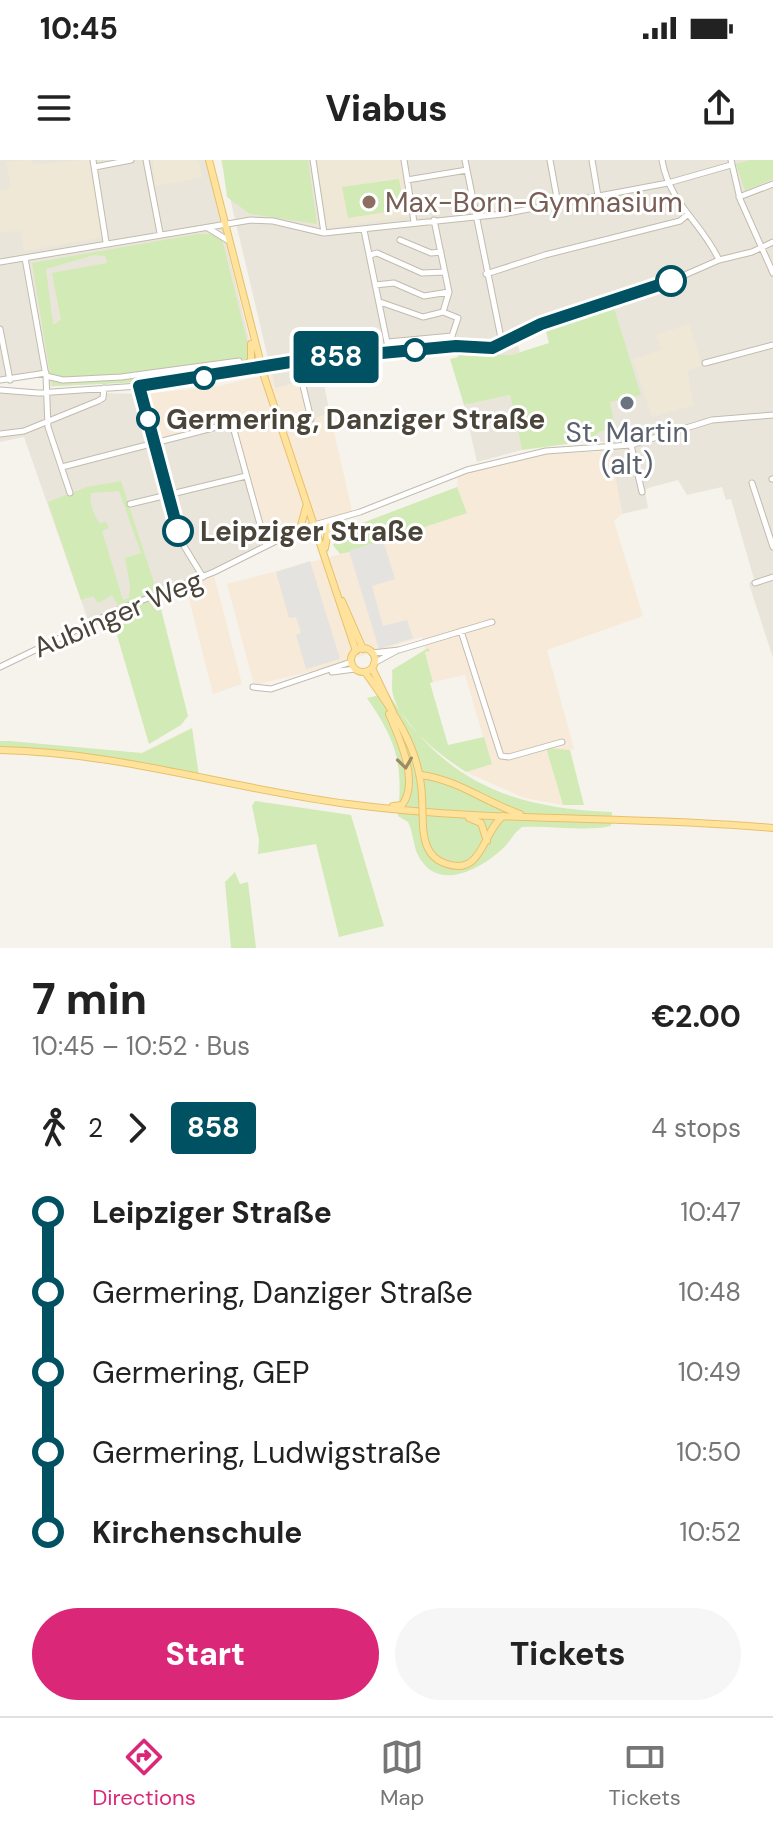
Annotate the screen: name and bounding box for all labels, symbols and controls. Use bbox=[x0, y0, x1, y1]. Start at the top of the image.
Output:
text: 10:45 bbox=[40, 9, 118, 48]
text: Viabus bbox=[325, 85, 448, 132]
icon: menu bbox=[32, 86, 76, 130]
icon: share bbox=[697, 86, 741, 130]
place label: Max-Born-Gymnasium bbox=[385, 184, 683, 221]
marker: Max-Born-Gymnasium bbox=[360, 193, 378, 211]
unlabelled marker bbox=[656, 266, 686, 296]
line badge: 858 bbox=[290, 331, 382, 383]
text: 858 bbox=[310, 338, 362, 375]
unlabelled marker bbox=[404, 339, 426, 361]
unlabelled marker bbox=[193, 367, 215, 389]
marker: St. Martin (alt) bbox=[618, 394, 636, 412]
place label: Germering, Danziger Straße bbox=[166, 401, 545, 438]
marker: Germering, Danziger Straße bbox=[137, 408, 159, 430]
place label: St. Martin (alt) bbox=[565, 414, 689, 483]
place label: Leipziger Straße bbox=[200, 513, 424, 550]
marker: Leipziger Straße bbox=[163, 516, 193, 546]
street label: Aubinger Weg bbox=[28, 562, 208, 666]
one-way arrow bbox=[395, 757, 412, 770]
text: 7 min bbox=[32, 970, 147, 1028]
text: €2.00 bbox=[651, 997, 741, 1036]
text: 10:45 – 10:52 · Bus bbox=[32, 1029, 250, 1063]
icon: walk bbox=[32, 1106, 76, 1150]
icon: forward bbox=[115, 1106, 159, 1150]
text: 858 bbox=[187, 1109, 240, 1146]
text: 2 bbox=[88, 1111, 103, 1145]
text: 4 stops bbox=[651, 1111, 741, 1145]
text: Leipziger Straße bbox=[92, 1193, 332, 1232]
text: 10:47 bbox=[680, 1195, 741, 1229]
text: Germering, Danziger Straße bbox=[92, 1273, 473, 1312]
text: 10:48 bbox=[678, 1275, 741, 1309]
text: Germering, GEP bbox=[92, 1353, 309, 1392]
text: 10:49 bbox=[678, 1355, 741, 1389]
text: Germering, Ludwigstraße bbox=[92, 1433, 441, 1472]
text: 10:50 bbox=[676, 1435, 741, 1469]
text: Kirchenschule bbox=[92, 1513, 302, 1552]
text: 10:52 bbox=[679, 1515, 741, 1549]
button: Start bbox=[32, 1608, 379, 1700]
button: Tickets bbox=[395, 1608, 741, 1700]
tab: Directions bbox=[92, 1735, 196, 1812]
tab: Map bbox=[380, 1735, 424, 1812]
tab: Tickets bbox=[609, 1735, 681, 1812]

